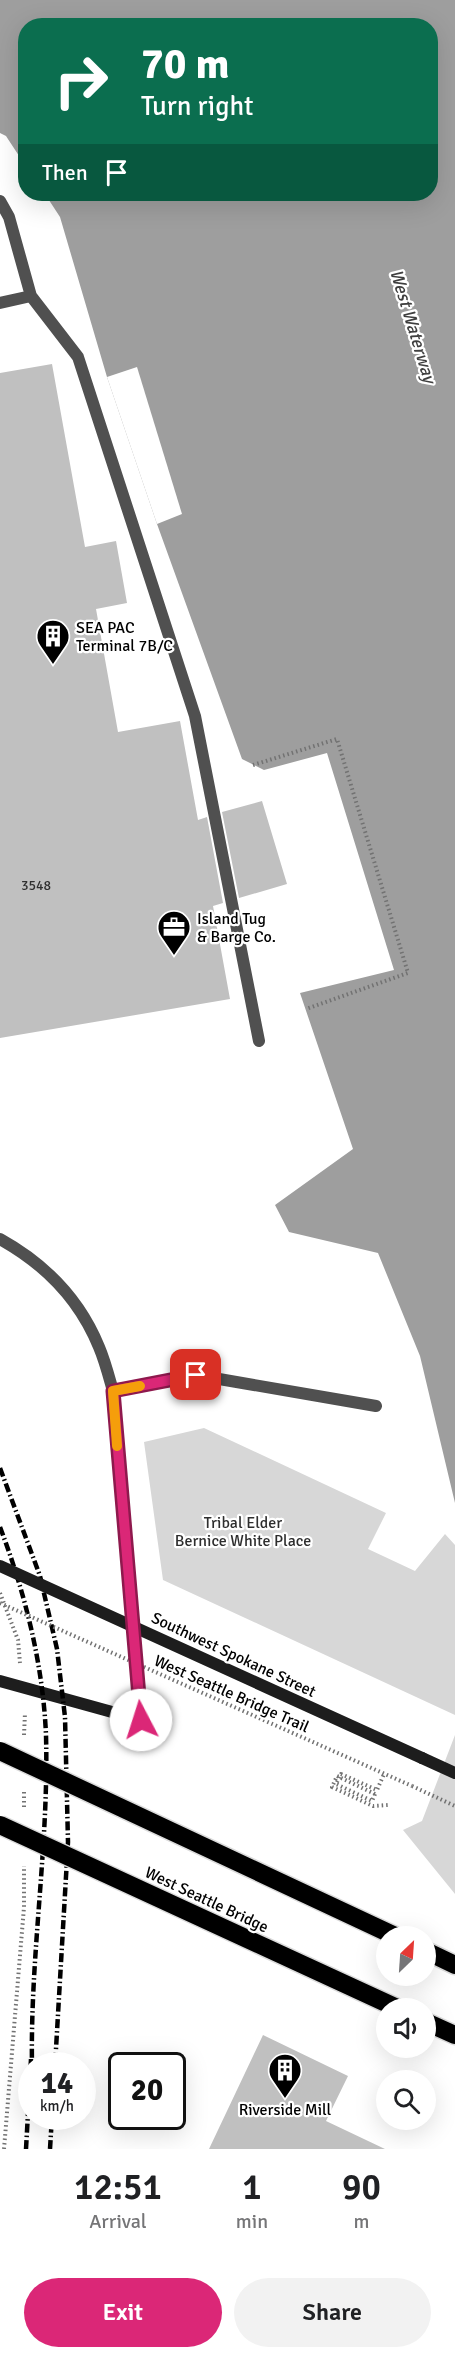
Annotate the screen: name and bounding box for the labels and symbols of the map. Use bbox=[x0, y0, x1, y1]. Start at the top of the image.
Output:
water label: West Waterway bbox=[385, 267, 441, 388]
building icon: SEA PAC Terminal 7B/C bbox=[35, 618, 71, 665]
place label: SEA PAC Terminal 7B/C bbox=[76, 618, 173, 656]
house number: 3548 bbox=[21, 877, 51, 894]
office icon: Island Tug & Barge Co. bbox=[156, 909, 192, 956]
place label: Island Tug & Barge Co. bbox=[197, 909, 276, 947]
pin bbox=[170, 1349, 221, 1400]
park label: Tribal Elder Bernice White Place bbox=[175, 1513, 311, 1551]
street label: Southwest Spokane Street bbox=[148, 1608, 319, 1702]
street label: West Seattle Bridge Trail bbox=[151, 1651, 313, 1737]
position arrow bbox=[109, 1688, 173, 1752]
street label: West Seattle Bridge bbox=[142, 1863, 272, 1937]
north arrow bbox=[376, 1926, 436, 1986]
speed limit sign: 20 bbox=[108, 2052, 186, 2130]
building icon: Riverside Mill bbox=[267, 2052, 303, 2099]
place label: Riverside Mill bbox=[239, 2100, 332, 2120]

